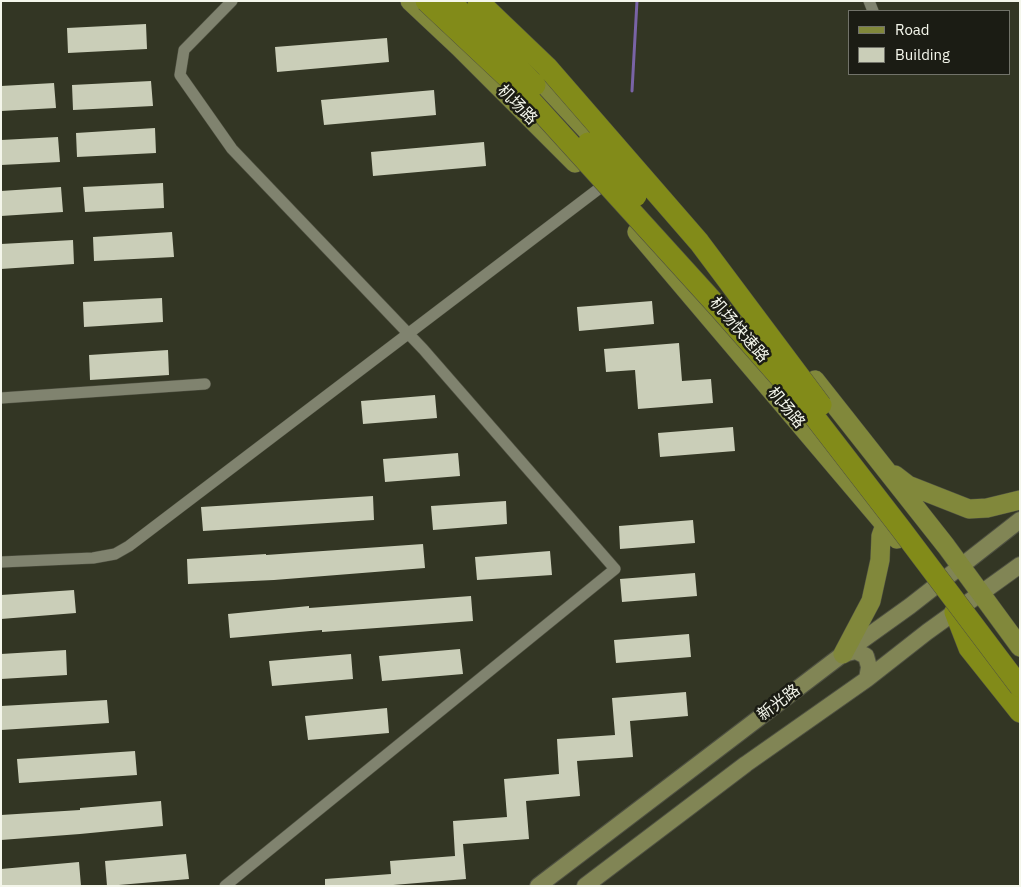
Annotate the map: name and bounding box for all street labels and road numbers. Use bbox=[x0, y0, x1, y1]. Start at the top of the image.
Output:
street label: 机场路 bbox=[493, 81, 541, 129]
street label: 机场快速路 bbox=[706, 294, 772, 366]
street label: 机场路 bbox=[763, 383, 809, 433]
street label: 新光路 bbox=[754, 681, 804, 725]

